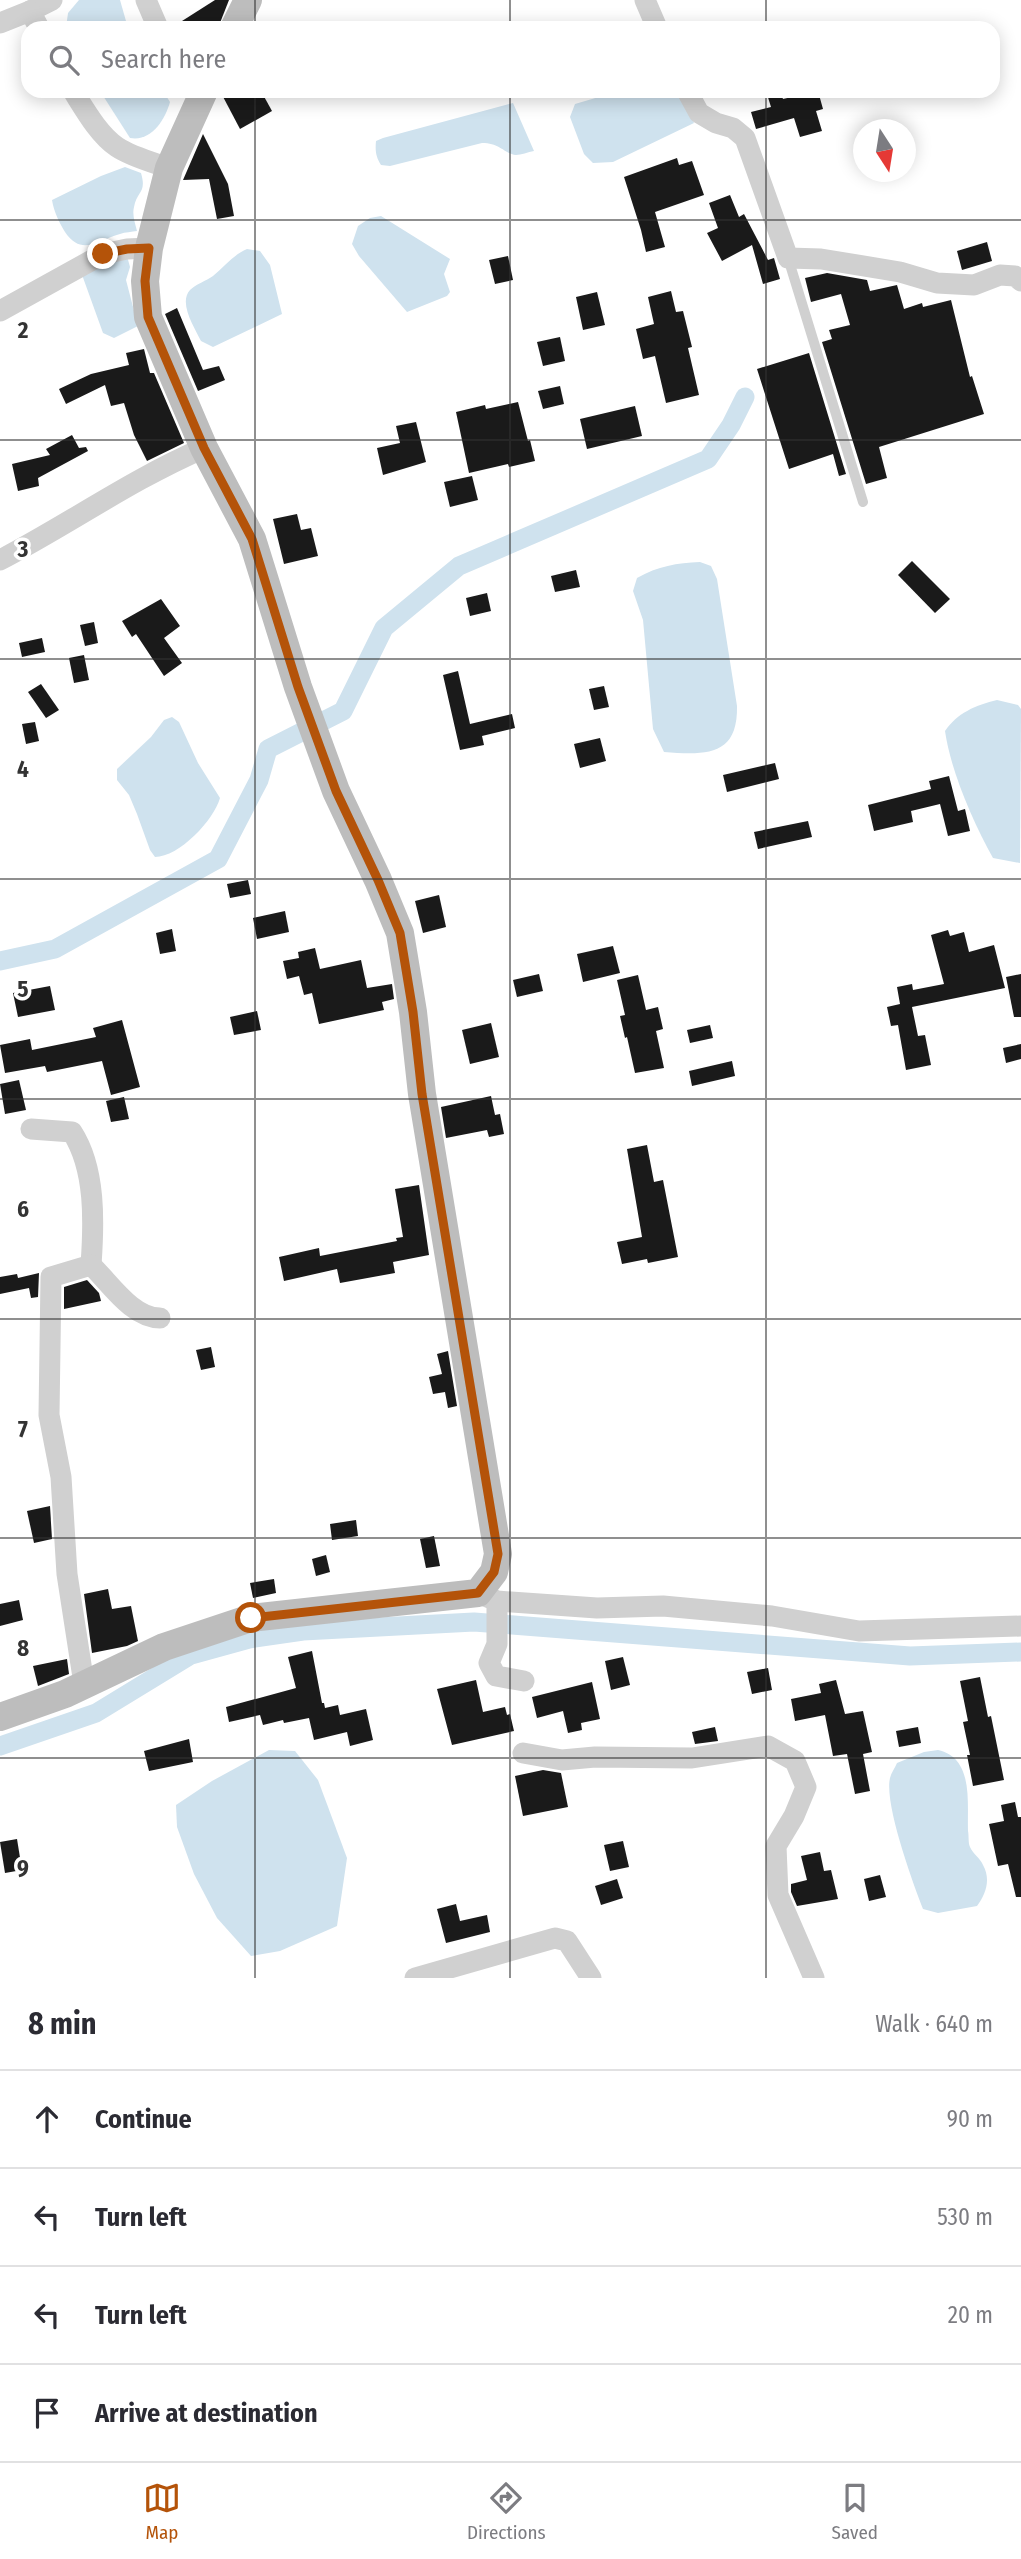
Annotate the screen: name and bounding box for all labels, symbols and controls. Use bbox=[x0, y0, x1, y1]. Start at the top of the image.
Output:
search box bbox=[21, 21, 1000, 98]
icon: search bbox=[45, 41, 83, 79]
text: Search here bbox=[101, 44, 226, 75]
north arrow bbox=[853, 119, 916, 182]
route end bbox=[87, 238, 118, 269]
text: 2 bbox=[17, 316, 29, 344]
text: 3 bbox=[17, 535, 29, 563]
text: 4 bbox=[17, 755, 29, 783]
text: 5 bbox=[17, 975, 29, 1003]
text: 6 bbox=[17, 1195, 29, 1223]
text: 7 bbox=[18, 1415, 28, 1443]
route start bbox=[235, 1602, 266, 1633]
text: 8 bbox=[17, 1634, 29, 1662]
text: 9 bbox=[17, 1854, 29, 1882]
text: 8 min bbox=[28, 2006, 96, 2042]
text: Walk · 640 m bbox=[875, 2010, 993, 2038]
icon: ahead bbox=[28, 2100, 66, 2138]
text: Continue bbox=[95, 2104, 192, 2135]
text: 90 m bbox=[947, 2105, 993, 2133]
icon: left bbox=[28, 2198, 66, 2236]
text: Turn left bbox=[95, 2202, 187, 2233]
text: 530 m bbox=[937, 2203, 993, 2231]
icon: left bbox=[28, 2296, 66, 2334]
text: Turn left bbox=[95, 2300, 187, 2331]
text: 20 m bbox=[948, 2301, 993, 2329]
icon: arrive bbox=[28, 2394, 66, 2432]
text: Arrive at destination bbox=[95, 2398, 318, 2429]
tab: Map bbox=[143, 2479, 181, 2544]
tab: Directions bbox=[467, 2479, 546, 2544]
tab: Saved bbox=[832, 2479, 878, 2544]

